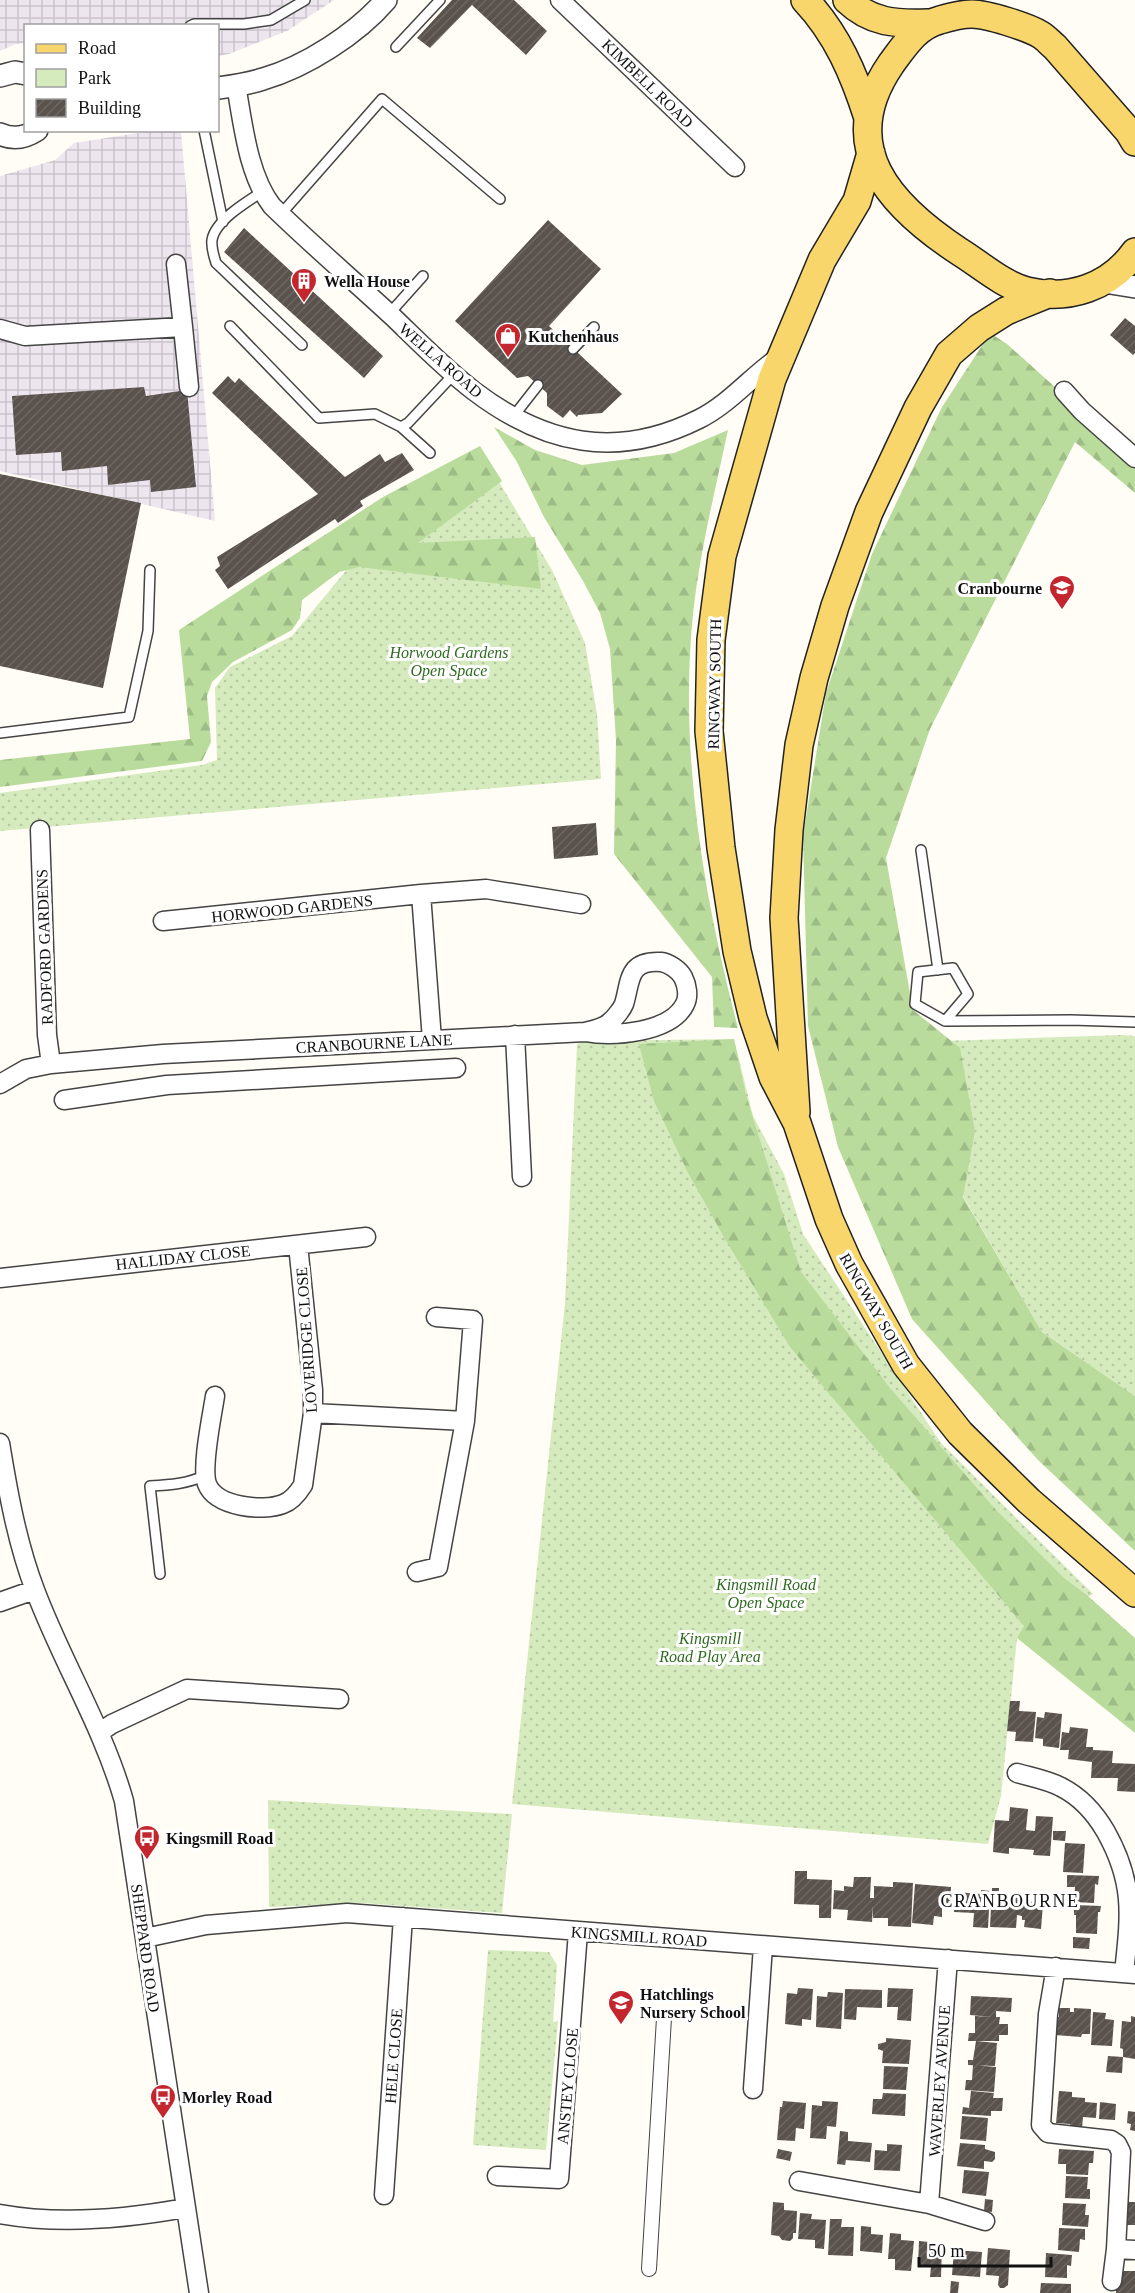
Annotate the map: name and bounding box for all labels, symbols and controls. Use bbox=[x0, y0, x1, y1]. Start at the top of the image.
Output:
legend bbox=[24, 24, 219, 132]
street label: KIMBELL ROAD bbox=[599, 36, 697, 131]
text: Road bbox=[78, 38, 116, 58]
text: Park bbox=[78, 68, 111, 88]
text: Building bbox=[78, 98, 141, 118]
building icon: Wella House bbox=[289, 266, 319, 304]
place label: Wella House bbox=[324, 273, 410, 290]
street label: WELLA ROAD bbox=[396, 320, 486, 401]
shop icon: Kutchenhaus bbox=[493, 321, 523, 359]
place label: Kutchenhaus bbox=[528, 328, 619, 345]
school or university icon: Cranbourne bbox=[1047, 573, 1077, 611]
place label: Cranbourne bbox=[958, 580, 1042, 597]
street label: RINGWAY SOUTH bbox=[705, 618, 724, 750]
park label: Horwood Gardens Open Space bbox=[389, 644, 508, 680]
street label: RADFORD GARDENS bbox=[33, 869, 56, 1025]
street label: HORWOOD GARDENS bbox=[210, 892, 374, 925]
street label: CRANBOURNE LANE bbox=[295, 1031, 453, 1056]
street label: HALLIDAY CLOSE bbox=[115, 1242, 251, 1273]
street label: RINGWAY SOUTH bbox=[836, 1250, 917, 1373]
street label: LOVERIDGE CLOSE bbox=[293, 1266, 320, 1413]
park label: Kingsmill Road Open Space bbox=[715, 1576, 817, 1612]
park label: Kingsmill Road Play Area bbox=[658, 1630, 761, 1666]
bus stop icon: Kingsmill Road bbox=[132, 1823, 162, 1861]
place label: Kingsmill Road bbox=[166, 1830, 273, 1848]
street label: SHEPPARD ROAD bbox=[128, 1883, 163, 2013]
district label: CRANBOURNE bbox=[940, 1891, 1080, 1911]
street label: KINGSMILL ROAD bbox=[570, 1923, 708, 1950]
place label: Hatchlings Nursery School bbox=[640, 1986, 746, 2022]
school or university icon: Hatchlings Nursery School bbox=[606, 1988, 636, 2026]
street label: WAVERLEY AVENUE bbox=[926, 2005, 953, 2158]
street label: HELE CLOSE bbox=[382, 2008, 405, 2104]
street label: ANSTEY CLOSE bbox=[554, 2027, 581, 2145]
bus stop icon: Morley Road bbox=[148, 2082, 178, 2120]
place label: Morley Road bbox=[182, 2089, 272, 2107]
scale bar bbox=[919, 2230, 1051, 2268]
text: 50 m bbox=[928, 2241, 965, 2261]

